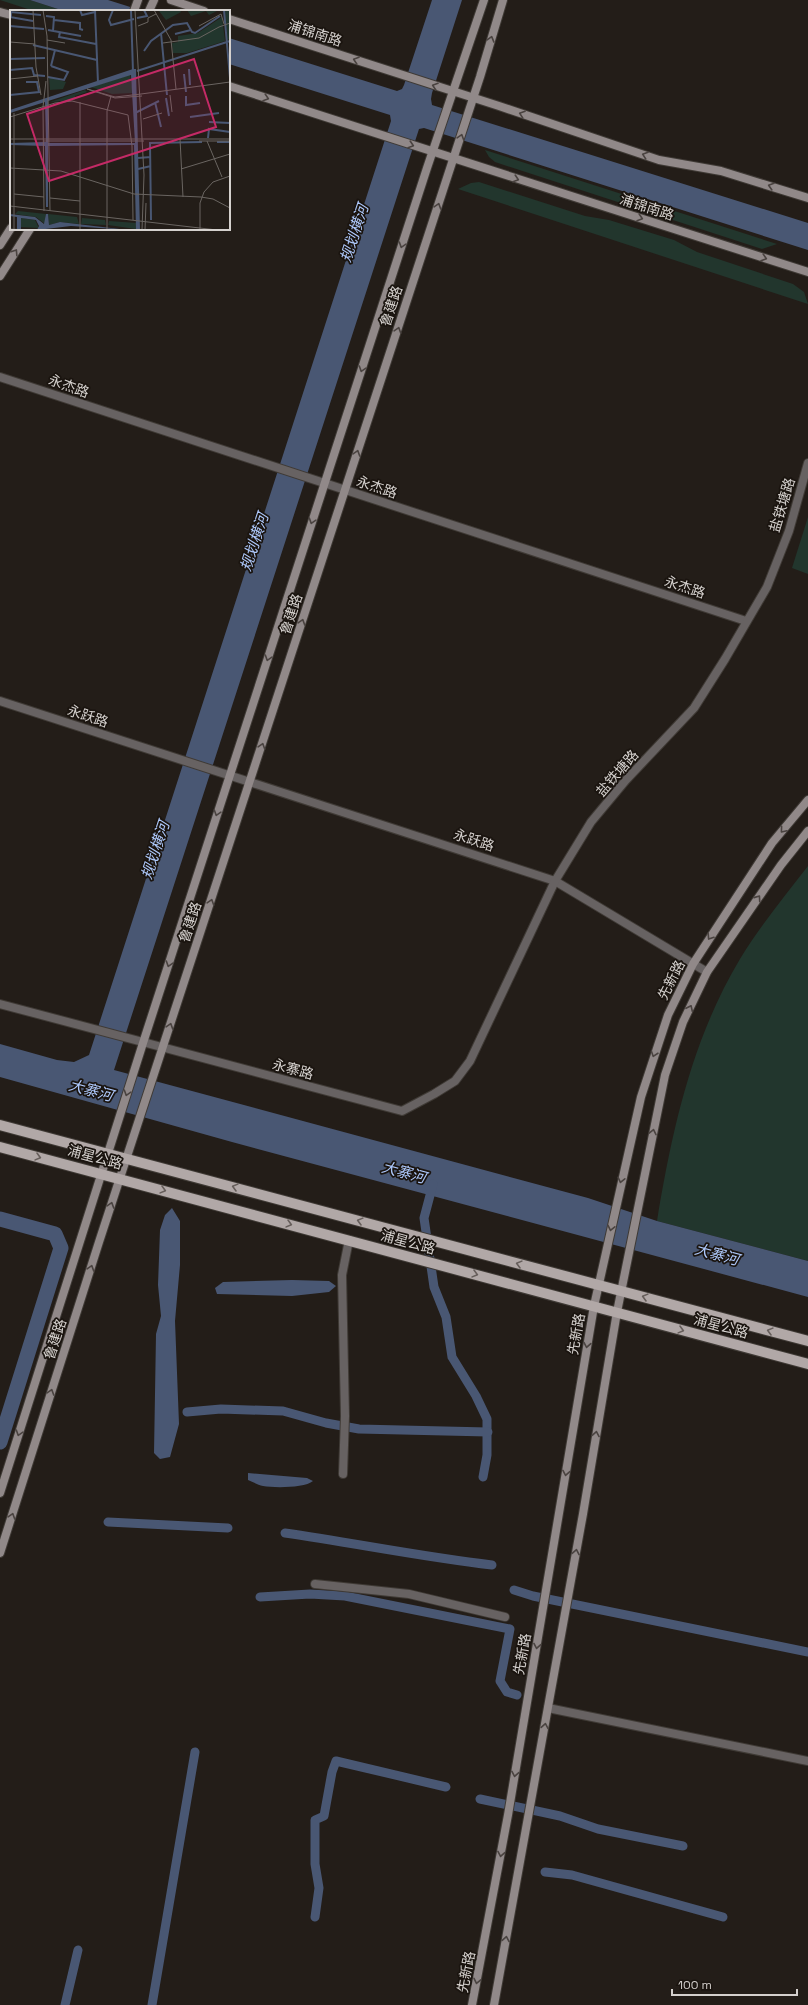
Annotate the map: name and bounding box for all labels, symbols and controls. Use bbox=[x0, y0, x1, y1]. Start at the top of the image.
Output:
inset map bbox=[10, 10, 230, 230]
street label: 浦锦南路 bbox=[286, 16, 344, 50]
one-way arrow bbox=[486, 36, 495, 43]
one-way arrow bbox=[352, 56, 359, 65]
one-way arrow bbox=[432, 82, 439, 90]
one-way arrow bbox=[262, 93, 269, 102]
one-way arrow bbox=[518, 110, 525, 119]
one-way arrow bbox=[456, 134, 464, 141]
one-way arrow bbox=[407, 140, 414, 149]
one-way arrow bbox=[641, 152, 648, 160]
one-way arrow bbox=[512, 174, 519, 183]
one-way arrow bbox=[768, 182, 775, 191]
street label: 浦锦南路 bbox=[618, 190, 676, 224]
water label: 规划横河 bbox=[336, 199, 373, 264]
one-way arrow bbox=[433, 203, 442, 210]
one-way arrow bbox=[636, 213, 643, 222]
one-way arrow bbox=[398, 242, 407, 249]
one-way arrow bbox=[10, 249, 18, 256]
one-way arrow bbox=[760, 253, 767, 261]
street label: 鲁建路 bbox=[376, 283, 406, 329]
one-way arrow bbox=[393, 326, 401, 333]
one-way arrow bbox=[358, 365, 367, 372]
street label: 永杰路 bbox=[46, 370, 92, 402]
one-way arrow bbox=[352, 450, 361, 457]
street label: 永杰路 bbox=[354, 472, 400, 502]
street label: 盐铁塘路 bbox=[765, 476, 799, 534]
water label: 规划横河 bbox=[236, 508, 273, 573]
one-way arrow bbox=[309, 517, 317, 524]
street label: 永杰路 bbox=[662, 572, 708, 602]
street label: 鲁建路 bbox=[276, 591, 306, 637]
one-way arrow bbox=[297, 619, 306, 626]
one-way arrow bbox=[264, 654, 273, 661]
street label: 永跃路 bbox=[65, 701, 111, 731]
one-way arrow bbox=[257, 742, 266, 749]
street label: 盐铁塘路 bbox=[592, 746, 642, 800]
one-way arrow bbox=[214, 810, 222, 817]
water label: 规划横河 bbox=[137, 816, 174, 881]
street label: 永跃路 bbox=[451, 825, 497, 855]
one-way arrow bbox=[781, 825, 788, 832]
one-way arrow bbox=[753, 895, 761, 902]
street label: 鲁建路 bbox=[175, 899, 205, 945]
one-way arrow bbox=[206, 899, 214, 906]
one-way arrow bbox=[707, 933, 715, 940]
street label: 先新路 bbox=[653, 957, 689, 1003]
one-way arrow bbox=[165, 960, 174, 967]
one-way arrow bbox=[685, 1005, 693, 1012]
one-way arrow bbox=[165, 1023, 174, 1030]
one-way arrow bbox=[650, 1050, 659, 1057]
street label: 永寨路 bbox=[270, 1055, 316, 1083]
water label: 大寨河 bbox=[67, 1075, 118, 1106]
one-way arrow bbox=[123, 1089, 132, 1096]
one-way arrow bbox=[649, 1129, 657, 1136]
street label: 浦星公路 bbox=[66, 1141, 124, 1173]
one-way arrow bbox=[34, 1152, 41, 1161]
water label: 大寨河 bbox=[380, 1157, 431, 1188]
one-way arrow bbox=[618, 1177, 626, 1183]
one-way arrow bbox=[232, 1183, 239, 1192]
one-way arrow bbox=[159, 1185, 166, 1194]
one-way arrow bbox=[107, 1201, 115, 1208]
one-way arrow bbox=[357, 1217, 364, 1226]
one-way arrow bbox=[285, 1219, 292, 1228]
one-way arrow bbox=[607, 1225, 615, 1231]
street label: 浦星公路 bbox=[379, 1226, 437, 1258]
water label: 大寨河 bbox=[693, 1239, 744, 1270]
one-way arrow bbox=[516, 1260, 522, 1268]
one-way arrow bbox=[86, 1265, 95, 1272]
one-way arrow bbox=[471, 1269, 478, 1278]
one-way arrow bbox=[641, 1293, 648, 1302]
street label: 浦星公路 bbox=[692, 1310, 750, 1342]
street label: 先新路 bbox=[563, 1312, 589, 1356]
street label: 鲁建路 bbox=[40, 1316, 70, 1362]
one-way arrow bbox=[678, 1325, 685, 1334]
one-way arrow bbox=[767, 1327, 774, 1335]
one-way arrow bbox=[583, 1341, 592, 1348]
one-way arrow bbox=[46, 1389, 55, 1396]
one-way arrow bbox=[16, 1429, 24, 1436]
one-way arrow bbox=[591, 1431, 600, 1437]
one-way arrow bbox=[562, 1470, 571, 1476]
one-way arrow bbox=[7, 1513, 16, 1520]
one-way arrow bbox=[571, 1549, 579, 1555]
street label: 先新路 bbox=[509, 1632, 535, 1676]
one-way arrow bbox=[533, 1643, 542, 1649]
one-way arrow bbox=[540, 1723, 548, 1729]
one-way arrow bbox=[511, 1771, 520, 1777]
one-way arrow bbox=[498, 1850, 506, 1857]
one-way arrow bbox=[501, 1936, 510, 1942]
street label: 先新路 bbox=[453, 1950, 479, 1994]
scale bar bbox=[672, 1971, 797, 1997]
text: 100 m bbox=[678, 1977, 712, 1993]
one-way arrow bbox=[474, 1978, 482, 1984]

